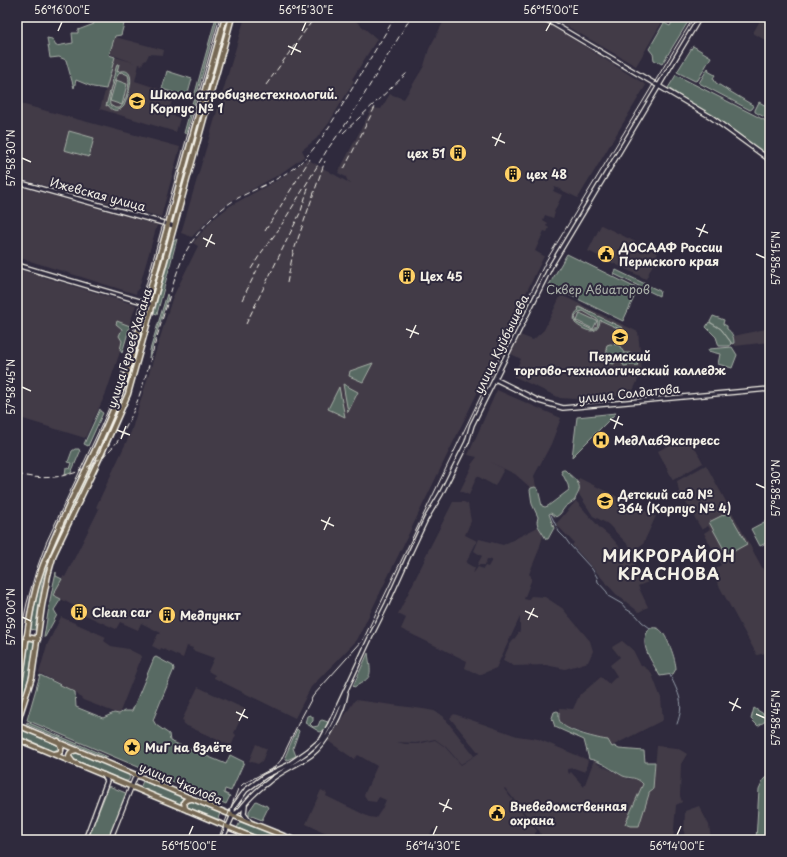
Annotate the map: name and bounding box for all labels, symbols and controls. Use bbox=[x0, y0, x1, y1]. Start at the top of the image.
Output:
text: 56°16'00"E bbox=[34, 2, 90, 17]
text: 56°15'30"E bbox=[279, 2, 333, 17]
text: 56°15'00"E bbox=[523, 2, 579, 17]
place label: Школа агробизнестехнологий. Корпус № 1 bbox=[150, 85, 338, 117]
school or university icon: Школа агробизнестехнологий. Корпус № 1 bbox=[127, 91, 147, 111]
text: 57°58'30"N bbox=[3, 129, 18, 187]
building icon: цех 51 bbox=[448, 143, 468, 163]
place label: цех 51 bbox=[407, 144, 445, 162]
building icon: цех 48 bbox=[503, 164, 523, 184]
place label: цех 48 bbox=[526, 165, 567, 183]
street label: Ижевская улица bbox=[48, 173, 148, 216]
text: 57°58'15"N bbox=[768, 231, 783, 285]
place label: ДОСААФ России Пермского края bbox=[618, 238, 723, 270]
public building icon: ДОСААФ России Пермского края bbox=[596, 244, 616, 264]
building icon: Цех 45 bbox=[397, 266, 417, 286]
place label: Цех 45 bbox=[420, 267, 463, 285]
park label: Сквер Авиаторов bbox=[546, 280, 650, 298]
street label: улица Героев Хасана bbox=[102, 285, 156, 410]
street label: улица Куйбышева bbox=[469, 291, 533, 397]
school or university icon: Пермский торгово-технологический колледж bbox=[610, 327, 630, 347]
place label: Пермский торгово-технологический колледж bbox=[514, 347, 727, 379]
text: 57°58'45"N bbox=[3, 359, 18, 415]
street label: улица Солдатова bbox=[577, 379, 681, 407]
hospital icon: МедЛабЭкспресс bbox=[591, 430, 611, 450]
place label: МедЛабЭкспресс bbox=[614, 431, 720, 449]
text: 57°58'30"N bbox=[768, 459, 783, 517]
place label: Детский сад № 364 (Корпус № 4) bbox=[617, 485, 731, 517]
school or university icon: Детский сад № 364 (Корпус № 4) bbox=[595, 491, 615, 511]
district label: МИКРОРАЙОН КРАСНОВА bbox=[602, 543, 736, 585]
text: 57°59'00"N bbox=[3, 588, 18, 646]
building icon: Clean car bbox=[69, 602, 89, 622]
place label: Clean car bbox=[92, 603, 152, 621]
building icon: Медпункт bbox=[157, 605, 177, 625]
place label: Медпункт bbox=[180, 606, 241, 624]
text: 57°58'45"N bbox=[768, 690, 783, 746]
place icon: МиГ на взлёте bbox=[122, 737, 142, 757]
place label: МиГ на взлёте bbox=[145, 738, 232, 756]
street label: улица Чкалова bbox=[136, 757, 226, 809]
place label: Вневедомственная охрана bbox=[510, 797, 627, 829]
public building icon: Вневедомственная охрана bbox=[487, 803, 507, 823]
text: 56°15'00"E bbox=[161, 838, 217, 853]
text: 56°14'30"E bbox=[406, 838, 460, 853]
text: 56°14'00"E bbox=[649, 838, 705, 853]

